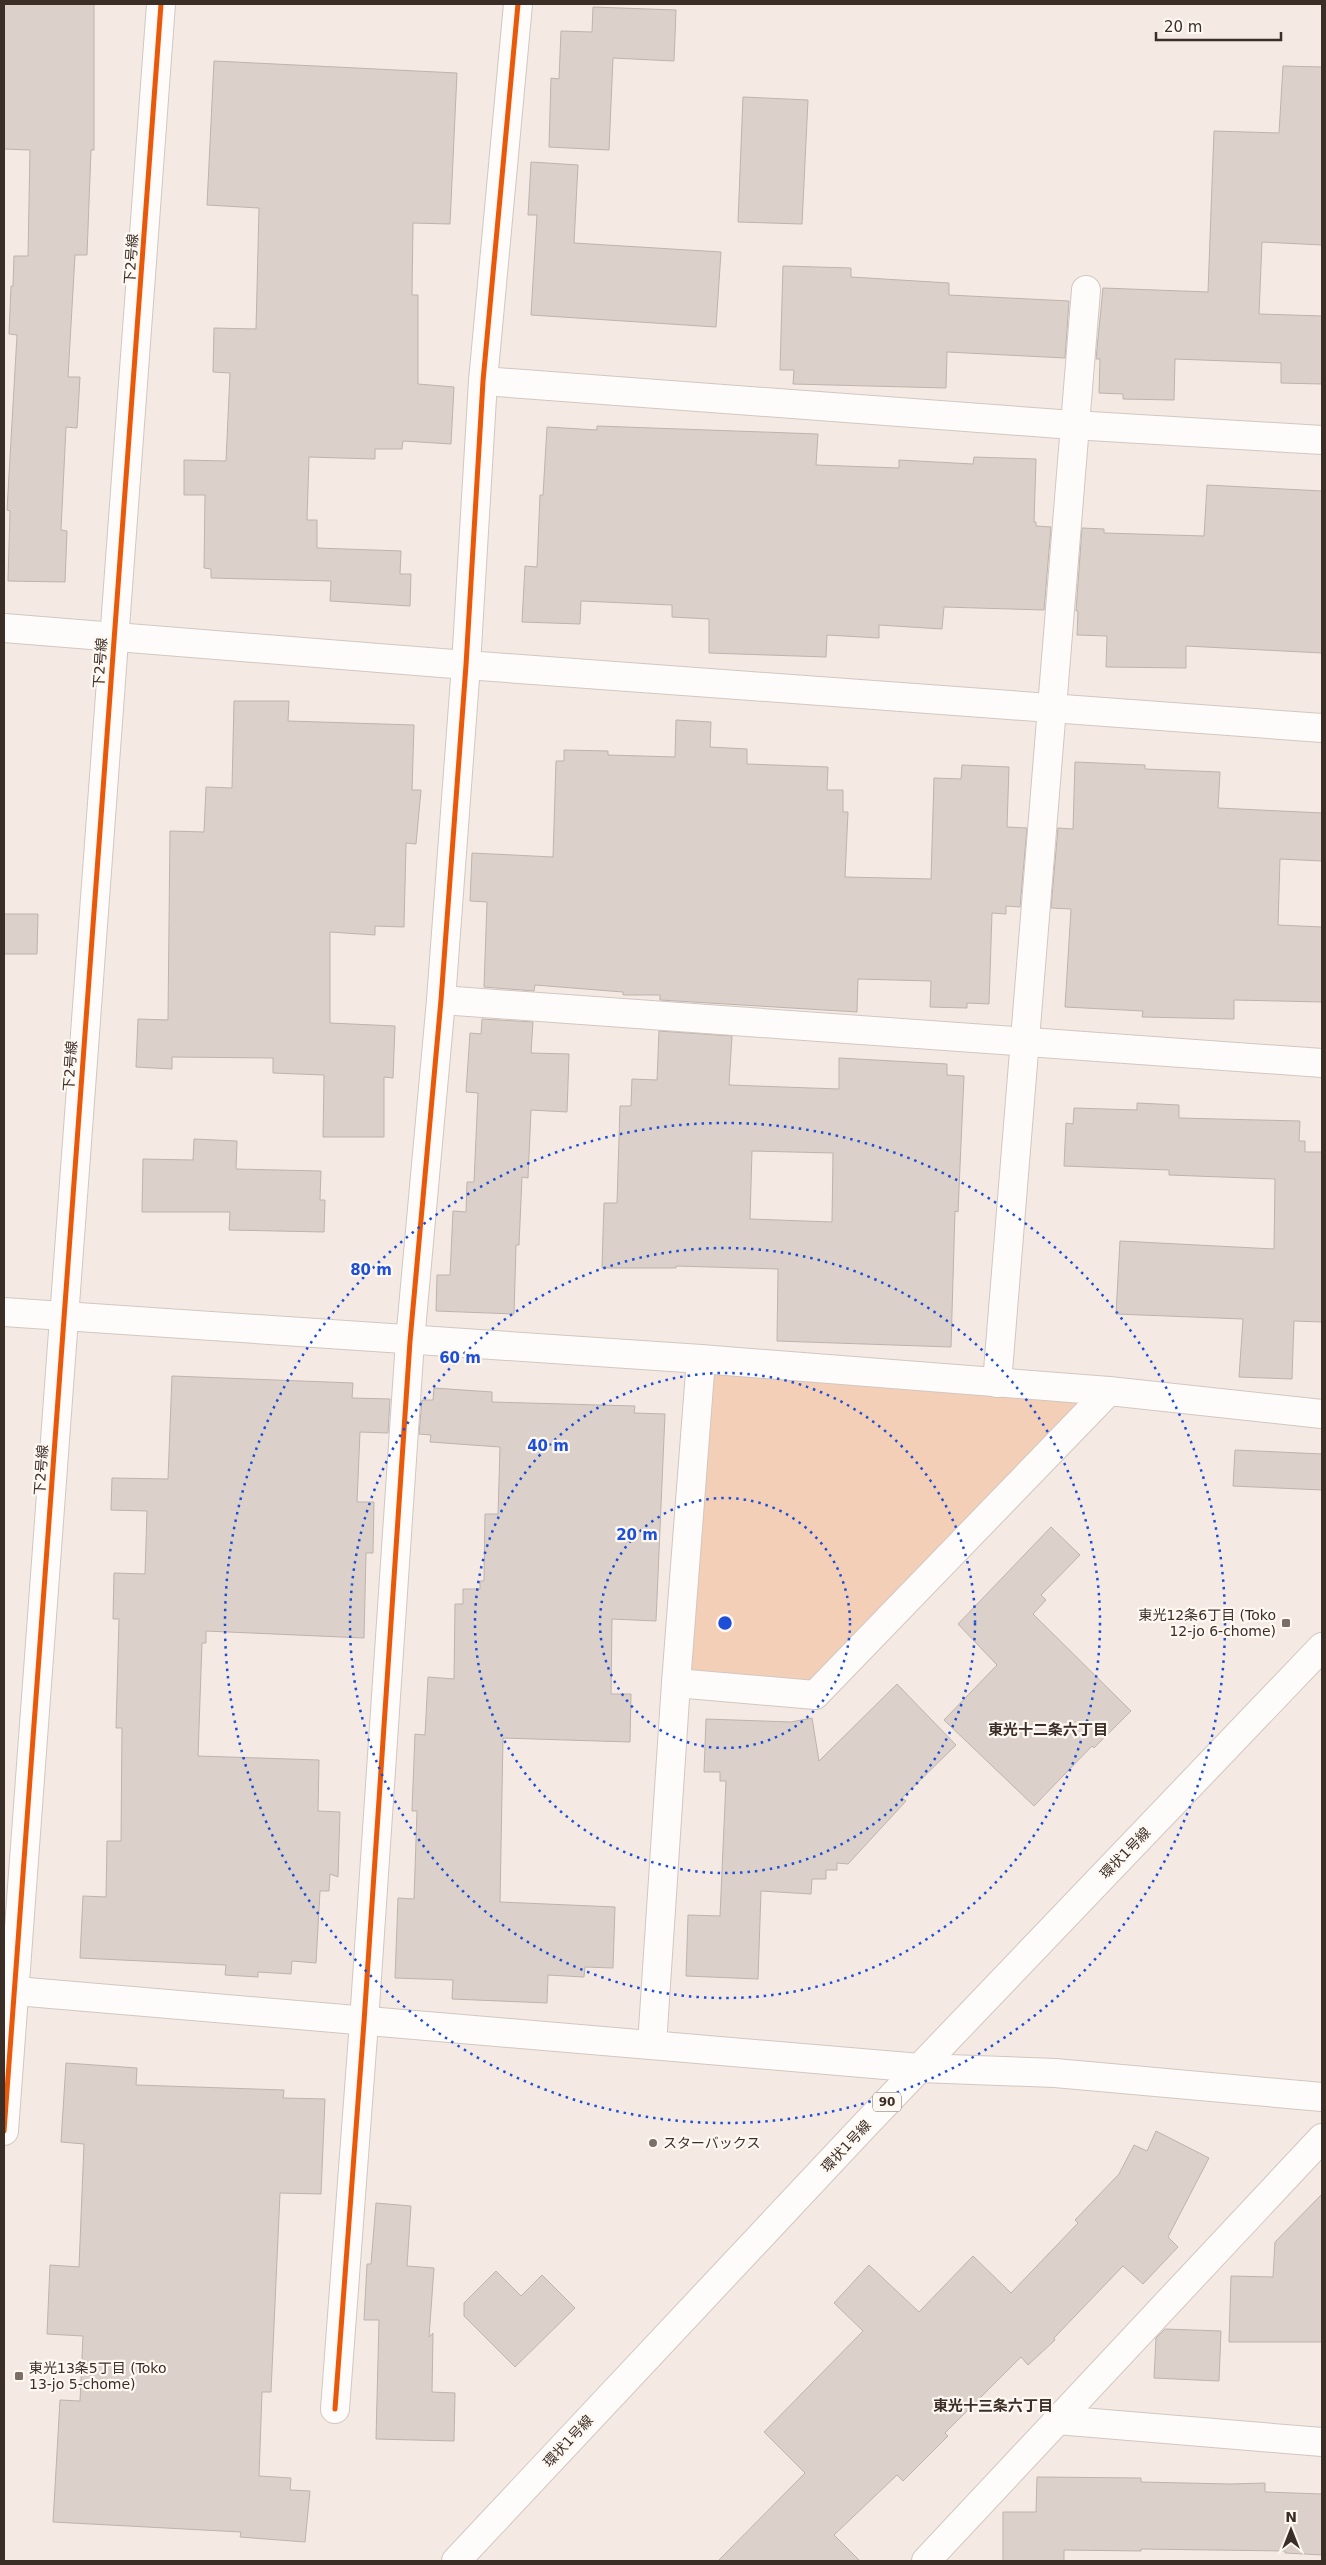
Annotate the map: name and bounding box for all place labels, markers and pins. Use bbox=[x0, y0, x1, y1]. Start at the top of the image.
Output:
place label: 東光12条6丁目 (Toko 12-jo 6-chome) bbox=[1138, 1607, 1276, 1639]
centre of rings bbox=[716, 1614, 734, 1632]
marker: 東光12条6丁目 (Toko 12-jo 6-chome) bbox=[1280, 1617, 1292, 1629]
place label: スターバックス bbox=[663, 2135, 760, 2151]
marker: スターバックス bbox=[647, 2137, 659, 2149]
place label: 東光13条5丁目 (Toko 13-jo 5-chome) bbox=[29, 2360, 167, 2392]
marker: 東光13条5丁目 (Toko 13-jo 5-chome) bbox=[13, 2370, 25, 2382]

